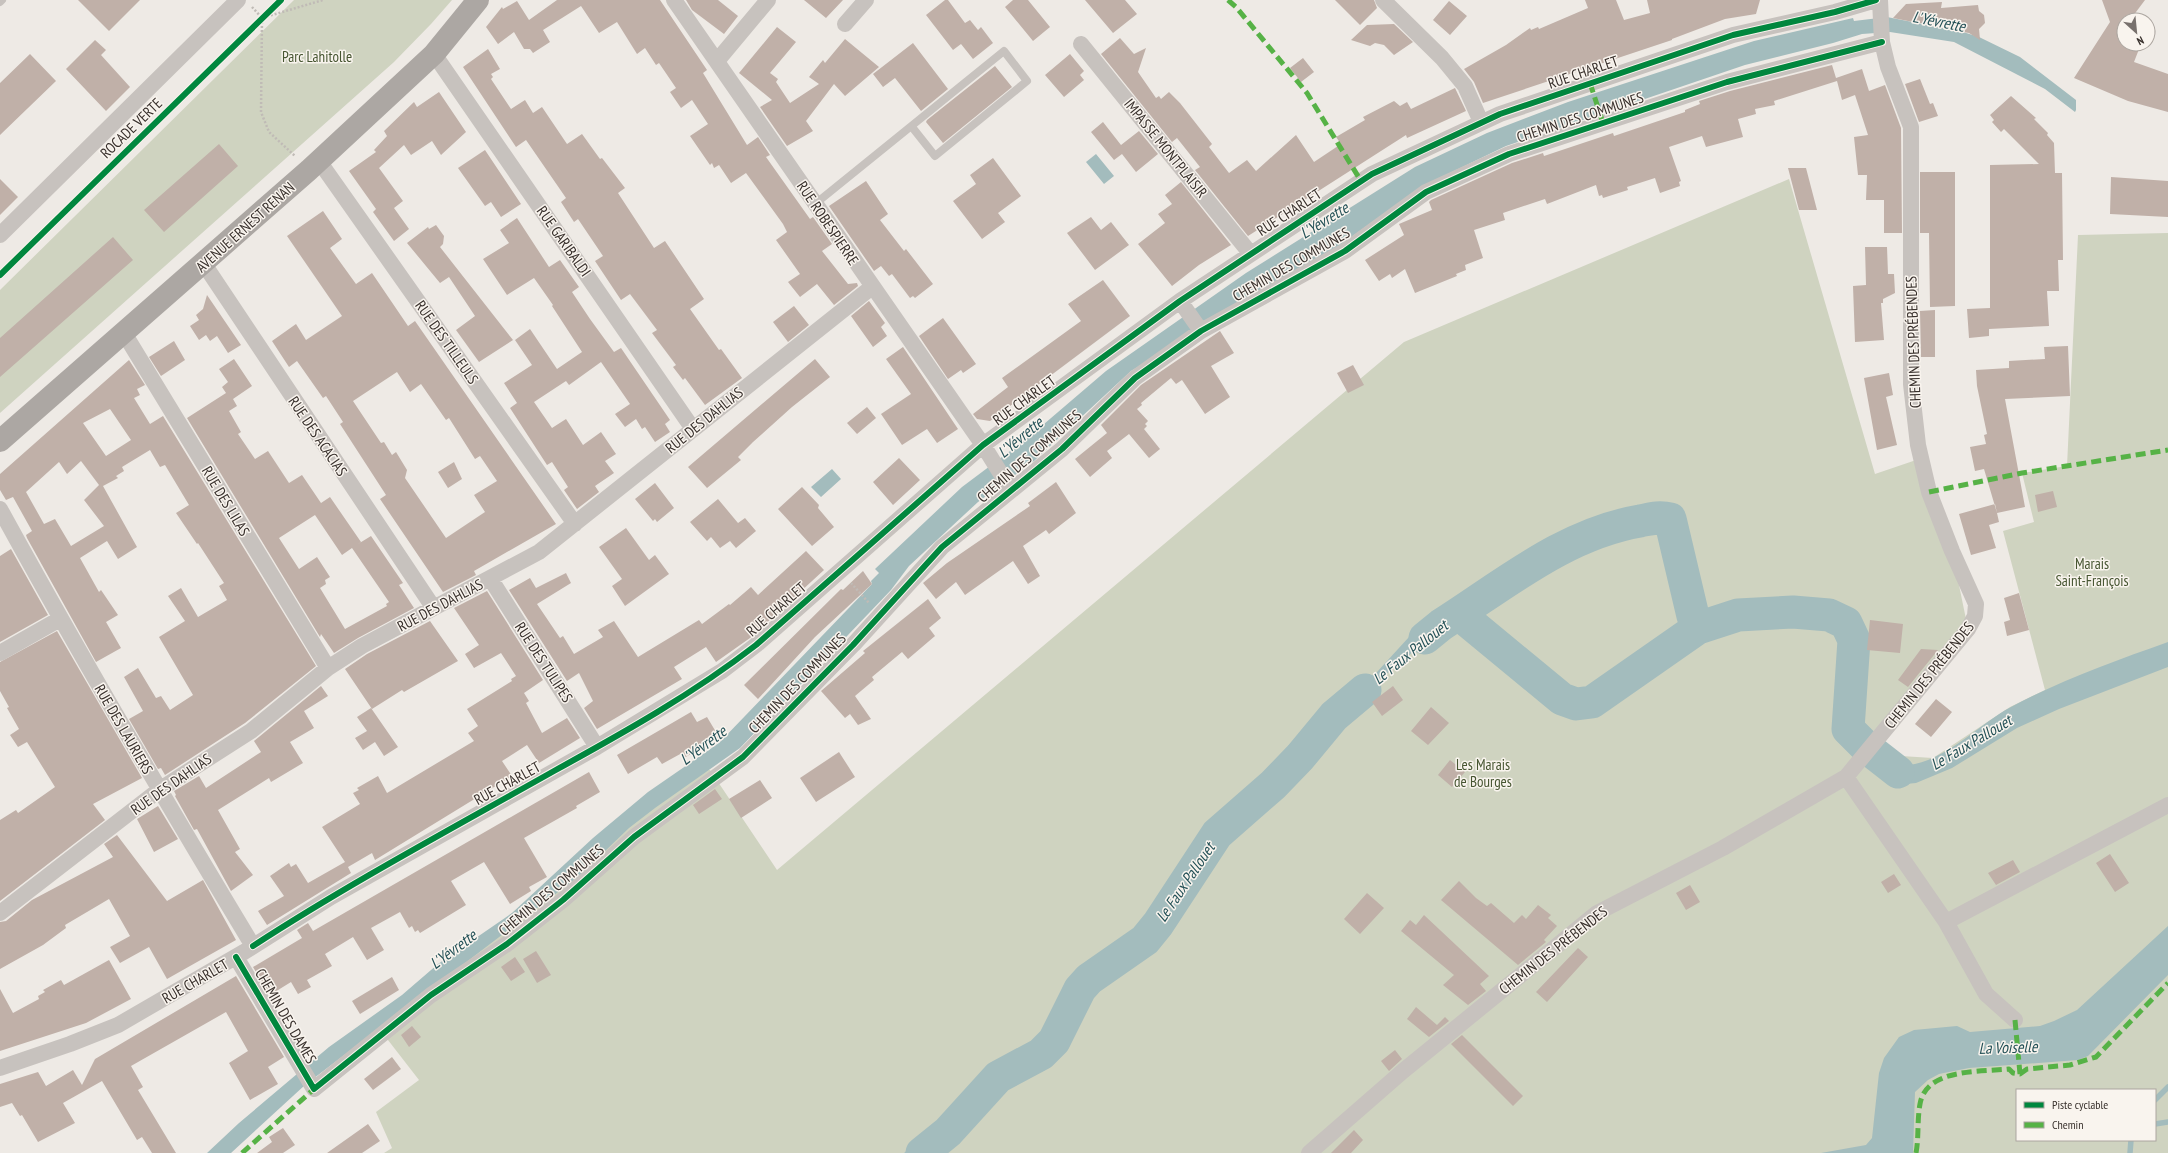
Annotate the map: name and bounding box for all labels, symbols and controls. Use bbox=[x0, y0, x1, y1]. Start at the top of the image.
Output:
water label: L'Yévrette bbox=[1911, 6, 1968, 36]
north arrow bbox=[2116, 12, 2156, 52]
text: N bbox=[2135, 33, 2146, 49]
park label: Parc Lahitolle bbox=[282, 47, 352, 66]
street label: RUE CHARLET bbox=[1545, 51, 1621, 93]
street label: CHEMIN DES COMMUNES bbox=[1514, 88, 1646, 146]
street label: ROCADE VERTE bbox=[96, 94, 166, 162]
street label: IMPASSE MONTPLAISIR bbox=[1120, 95, 1212, 201]
street label: RUE ROBESPIERRE bbox=[793, 177, 863, 269]
street label: AVENUE ERNEST RENAN bbox=[192, 178, 298, 276]
street label: RUE CHARLET bbox=[1253, 184, 1325, 240]
water label: L'Yévrette bbox=[1296, 197, 1353, 243]
street label: RUE GARIBALDI bbox=[533, 202, 595, 280]
street label: CHEMIN DES COMMUNES bbox=[1229, 223, 1353, 305]
street label: CHEMIN DES PRÉBENDES bbox=[1901, 276, 1925, 408]
street label: RUE DES TILLEULS bbox=[411, 297, 483, 387]
street label: RUE CHARLET bbox=[989, 371, 1059, 429]
street label: RUE DES DAHLIAS bbox=[661, 383, 747, 457]
street label: RUE DES ACACIAS bbox=[284, 393, 352, 479]
street label: CHEMIN DES COMMUNES bbox=[973, 405, 1085, 507]
water label: L'Yévrette bbox=[993, 411, 1048, 462]
street label: RUE DES LILAS bbox=[198, 463, 254, 539]
park label: Marais Saint-François bbox=[2055, 554, 2129, 590]
street label: RUE DES DAHLIAS bbox=[394, 574, 486, 636]
street label: RUE CHARLET bbox=[742, 578, 810, 640]
water label: Le Faux Pallouet bbox=[1368, 615, 1453, 688]
street label: RUE DES TULIPES bbox=[511, 618, 577, 706]
street label: CHEMIN DES PRÉBENDES bbox=[1880, 618, 1978, 732]
street label: CHEMIN DES COMMUNES bbox=[744, 629, 850, 737]
street label: RUE DES LAURIERS bbox=[91, 681, 157, 777]
water label: Le Faux Pallouet bbox=[1927, 709, 2017, 774]
water label: L'Yévrette bbox=[676, 720, 731, 769]
street label: RUE DES DAHLIAS bbox=[127, 749, 215, 819]
park label: Les Marais de Bourges bbox=[1454, 755, 1512, 791]
street label: RUE CHARLET bbox=[470, 757, 544, 809]
water label: Le Faux Pallouet bbox=[1151, 837, 1220, 925]
street label: CHEMIN DES COMMUNES bbox=[494, 840, 608, 940]
street label: CHEMIN DES PRÉBENDES bbox=[1495, 902, 1611, 998]
water label: L'Yévrette bbox=[426, 924, 481, 973]
street label: RUE CHARLET bbox=[159, 954, 232, 1008]
street label: CHEMIN DES DAMES bbox=[251, 965, 321, 1067]
water label: La Voiselle bbox=[1978, 1036, 2039, 1058]
legend bbox=[2016, 1089, 2156, 1141]
text: Piste cyclable bbox=[2052, 1097, 2108, 1112]
text: Chemin bbox=[2052, 1117, 2083, 1132]

